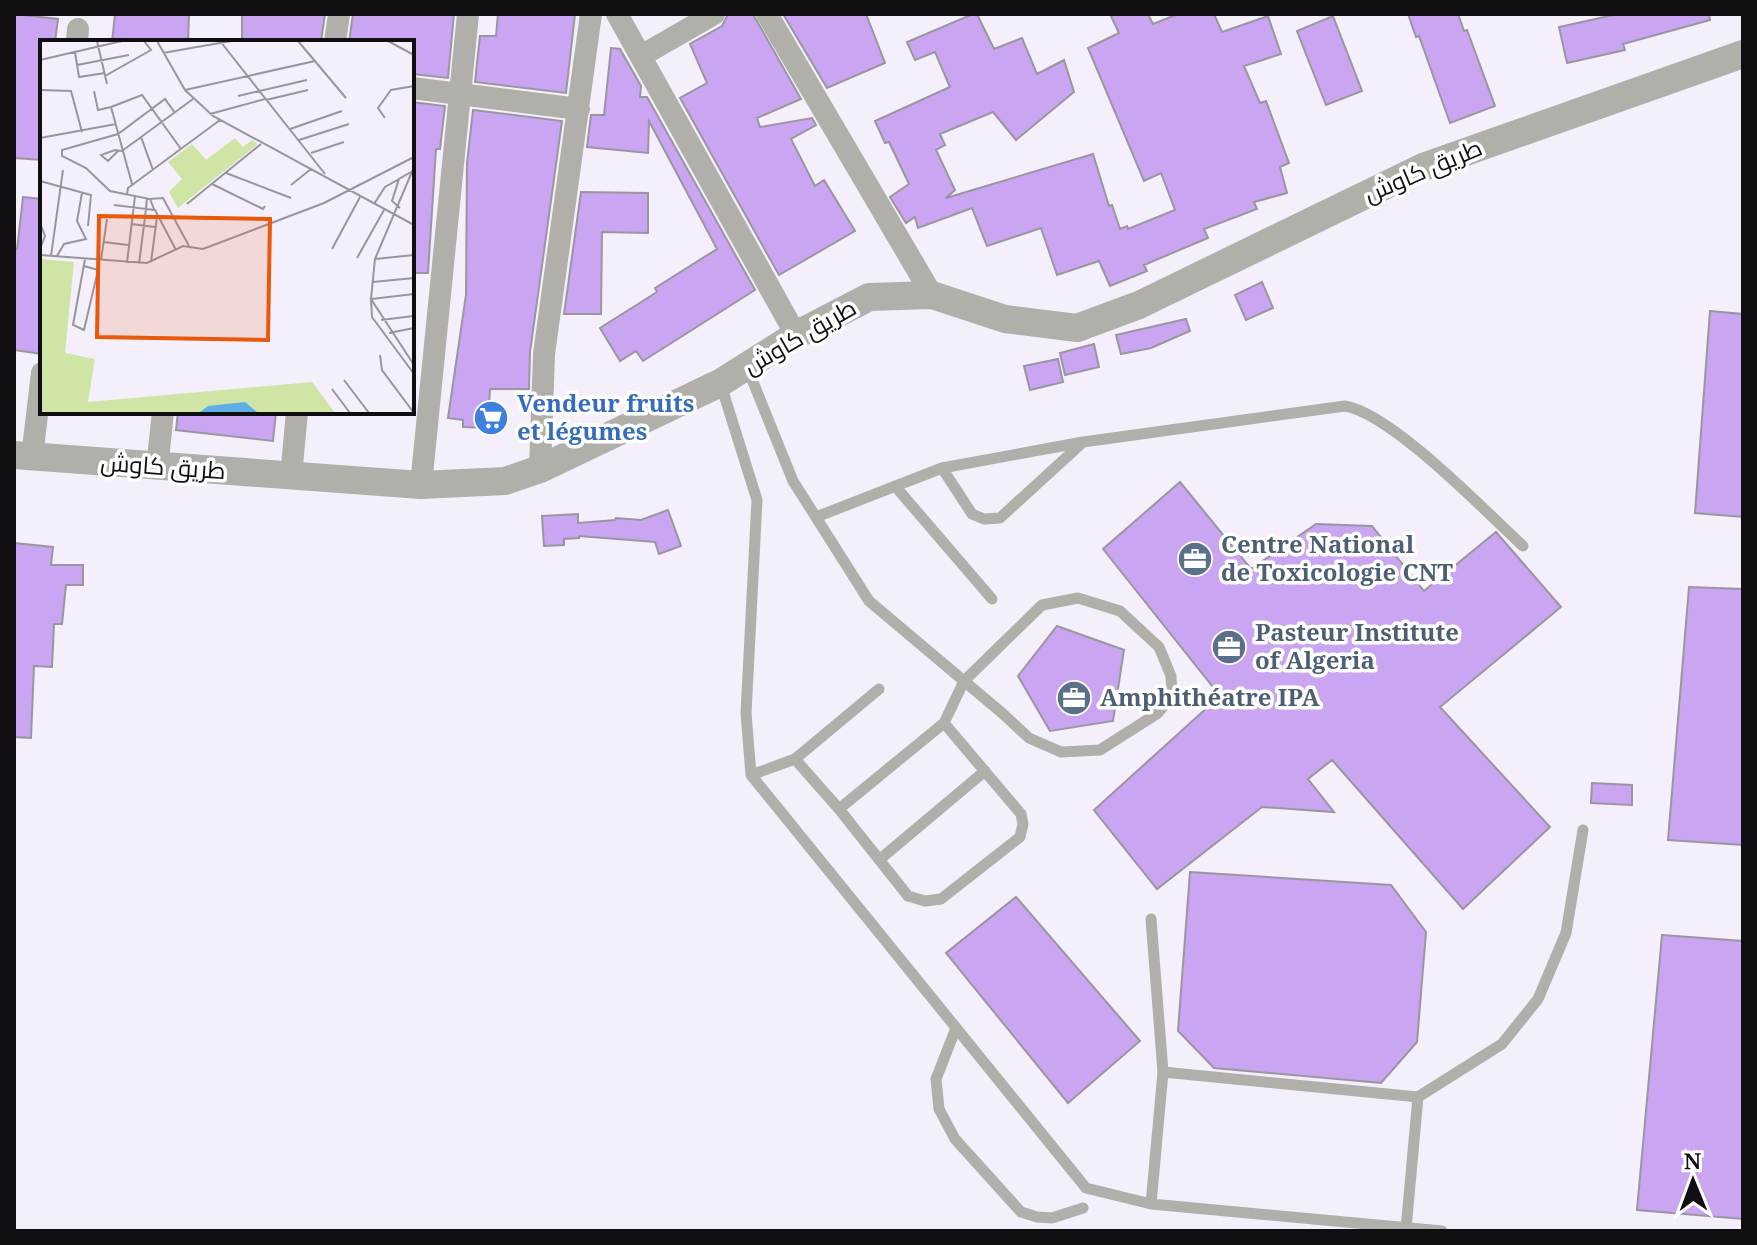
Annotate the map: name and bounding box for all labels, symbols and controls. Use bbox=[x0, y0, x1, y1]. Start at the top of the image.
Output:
inset map bbox=[40, 40, 414, 414]
street label: طريق كاوش bbox=[1358, 130, 1487, 209]
street label: طريق كاوش bbox=[737, 290, 862, 381]
place label: Vendeur fruits et légumes bbox=[517, 386, 694, 447]
supermarket icon: Vendeur fruits et légumes bbox=[472, 399, 510, 437]
street label: طريق كاوش bbox=[99, 445, 227, 486]
place label: Centre National de Toxicologie CNT bbox=[1221, 527, 1453, 588]
office icon: Centre National de Toxicologie CNT bbox=[1176, 540, 1214, 578]
place label: Pasteur Institute of Algeria bbox=[1255, 615, 1459, 676]
office icon: Pasteur Institute of Algeria bbox=[1210, 628, 1248, 666]
office icon: Amphithéatre IPA bbox=[1055, 679, 1093, 717]
place label: Amphithéatre IPA bbox=[1100, 680, 1321, 713]
north arrow bbox=[1653, 1141, 1733, 1221]
text: N bbox=[1684, 1145, 1702, 1175]

